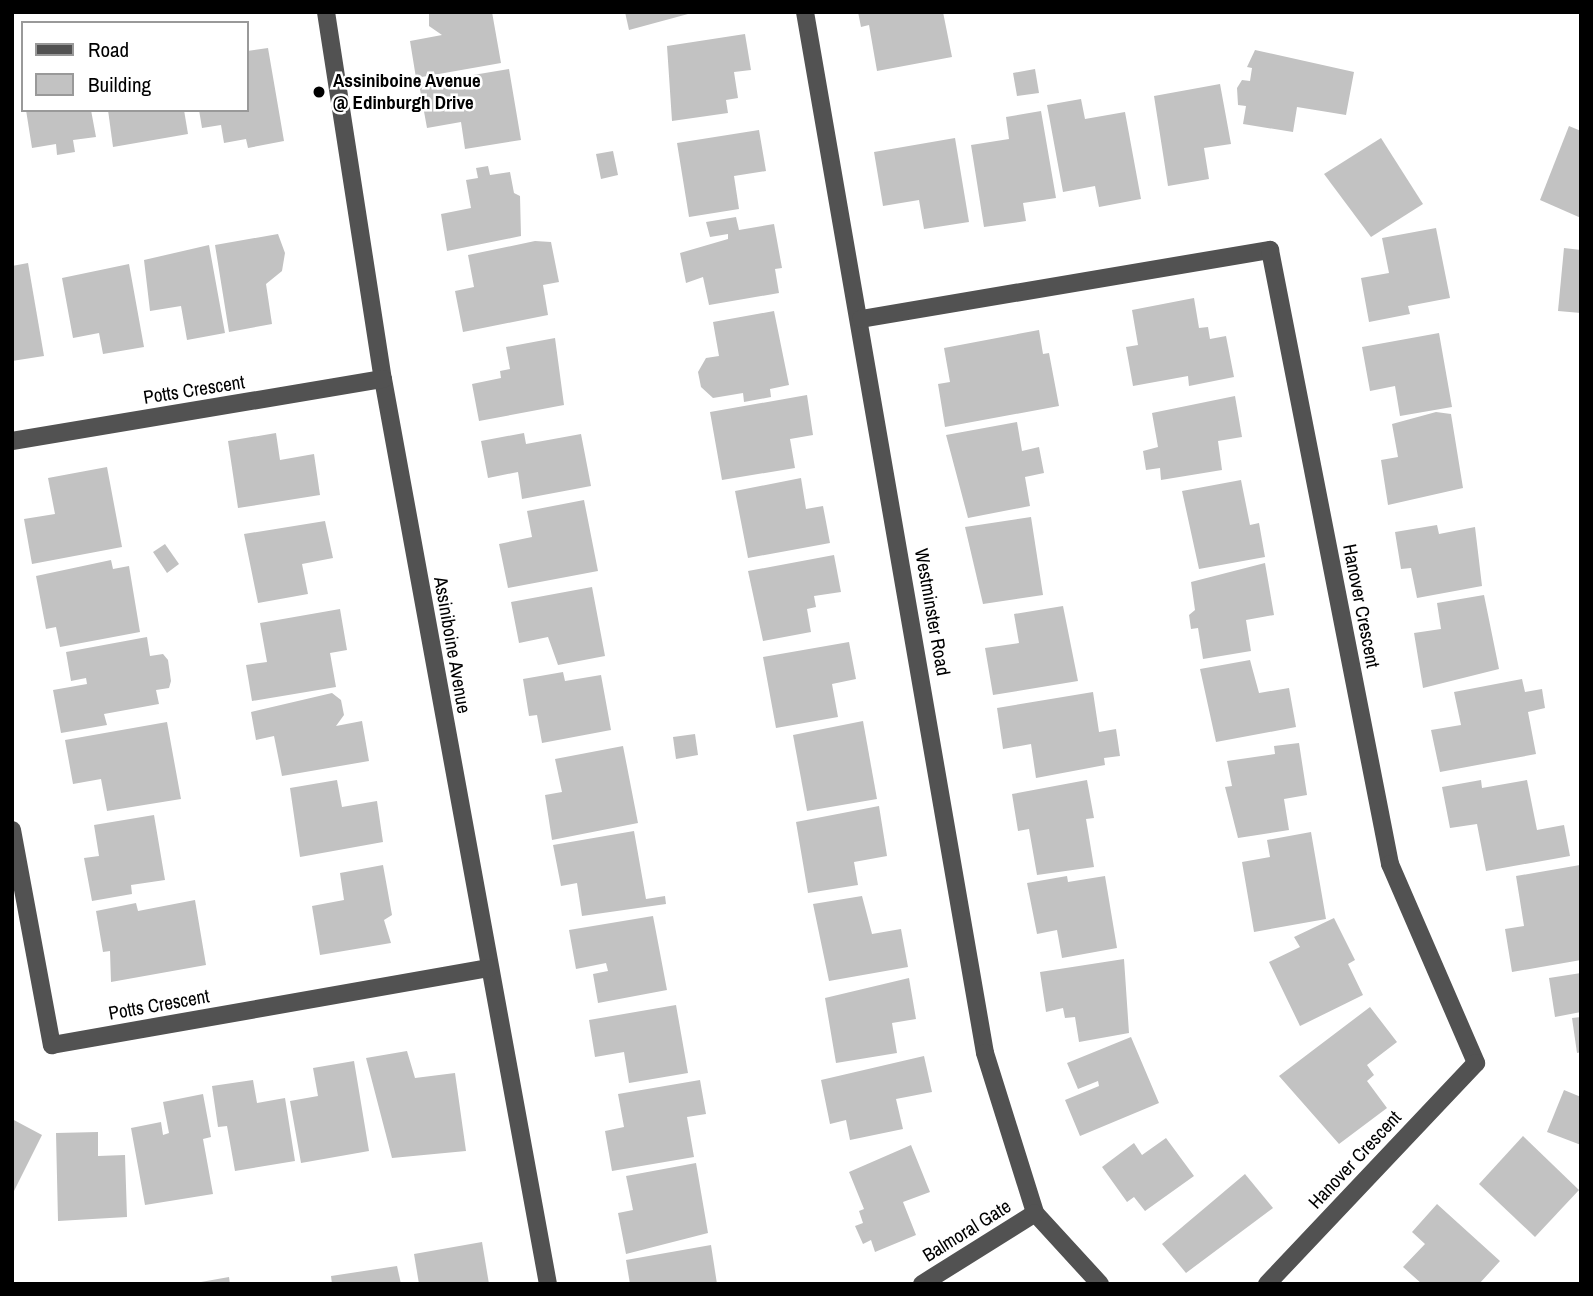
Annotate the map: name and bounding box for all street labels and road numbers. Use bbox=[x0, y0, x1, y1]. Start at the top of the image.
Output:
street label: Potts Crescent bbox=[142, 371, 246, 409]
street label: Hanover Crescent bbox=[1338, 542, 1384, 670]
street label: Westminster Road bbox=[910, 547, 954, 677]
street label: Assiniboine Avenue bbox=[429, 574, 475, 716]
street label: Potts Crescent bbox=[107, 985, 211, 1025]
street label: Hanover Crescent bbox=[1304, 1106, 1406, 1214]
street label: Balmoral Gate bbox=[919, 1195, 1015, 1267]

